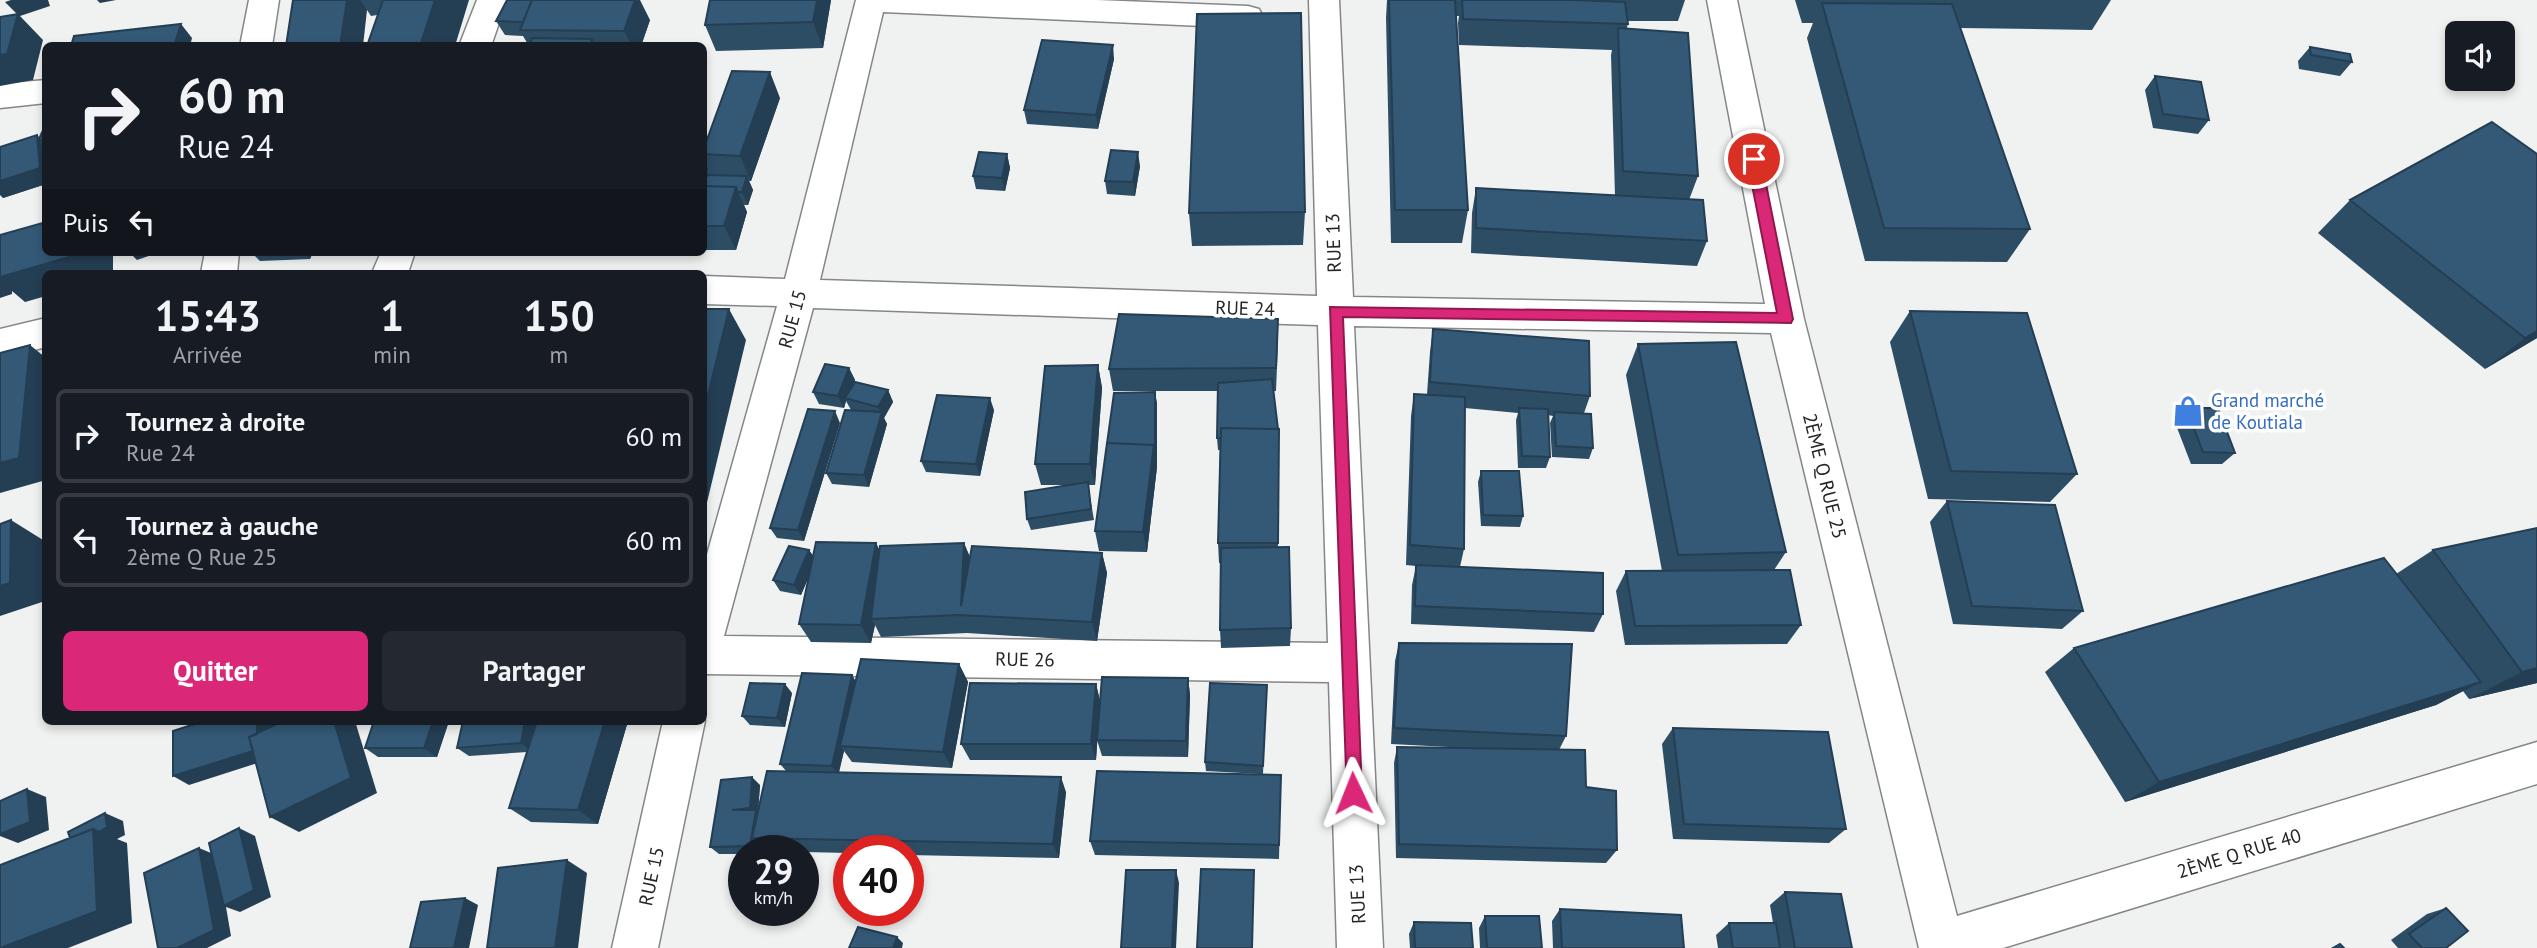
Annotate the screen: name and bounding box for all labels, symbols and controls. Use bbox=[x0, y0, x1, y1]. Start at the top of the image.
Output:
map controls bbox=[2445, 21, 2515, 91]
button: sound bbox=[2445, 21, 2515, 91]
text: 60 m bbox=[178, 63, 285, 127]
icon: right bbox=[63, 70, 154, 161]
text: Rue 24 bbox=[178, 125, 274, 167]
pin bbox=[1724, 129, 1784, 189]
icon: arrive bbox=[1735, 140, 1773, 178]
icon: left bbox=[123, 203, 161, 241]
text: Puis bbox=[63, 206, 109, 239]
street label: RUE 13 bbox=[1320, 213, 1346, 273]
street label: RUE 15 bbox=[773, 287, 811, 351]
text: 15:43 bbox=[154, 288, 261, 343]
text: 1 bbox=[380, 288, 404, 343]
text: 150 bbox=[523, 288, 595, 343]
street label: RUE 24 bbox=[1215, 295, 1275, 321]
text: Arrivée bbox=[173, 340, 242, 369]
text: min bbox=[373, 340, 411, 369]
text: m bbox=[550, 340, 568, 369]
place label: Grand marché de Koutiala bbox=[2211, 388, 2324, 434]
shop icon: Grand marché de Koutiala bbox=[2171, 394, 2205, 428]
text: Tournez à droite bbox=[126, 405, 305, 438]
street label: 2ÈME Q RUE 25 bbox=[1798, 411, 1852, 541]
icon: right bbox=[67, 417, 105, 455]
text: 60 m bbox=[626, 420, 682, 453]
text: Rue 24 bbox=[126, 438, 195, 467]
text: Tournez à gauche bbox=[126, 509, 318, 542]
icon: left bbox=[67, 521, 105, 559]
text: 60 m bbox=[626, 524, 682, 557]
text: 2ème Q Rue 25 bbox=[126, 542, 277, 571]
button: Quitter bbox=[63, 631, 368, 711]
button: Partager bbox=[382, 631, 686, 711]
street label: RUE 26 bbox=[995, 646, 1055, 672]
position arrow bbox=[1316, 756, 1390, 830]
street label: 2ÈME Q RUE 40 bbox=[2174, 823, 2304, 883]
speed limit sign: 40 bbox=[833, 835, 924, 926]
street label: RUE 15 bbox=[633, 844, 669, 908]
text: 29 bbox=[754, 848, 793, 894]
street label: RUE 13 bbox=[1343, 864, 1371, 924]
text: km/h bbox=[754, 886, 793, 909]

